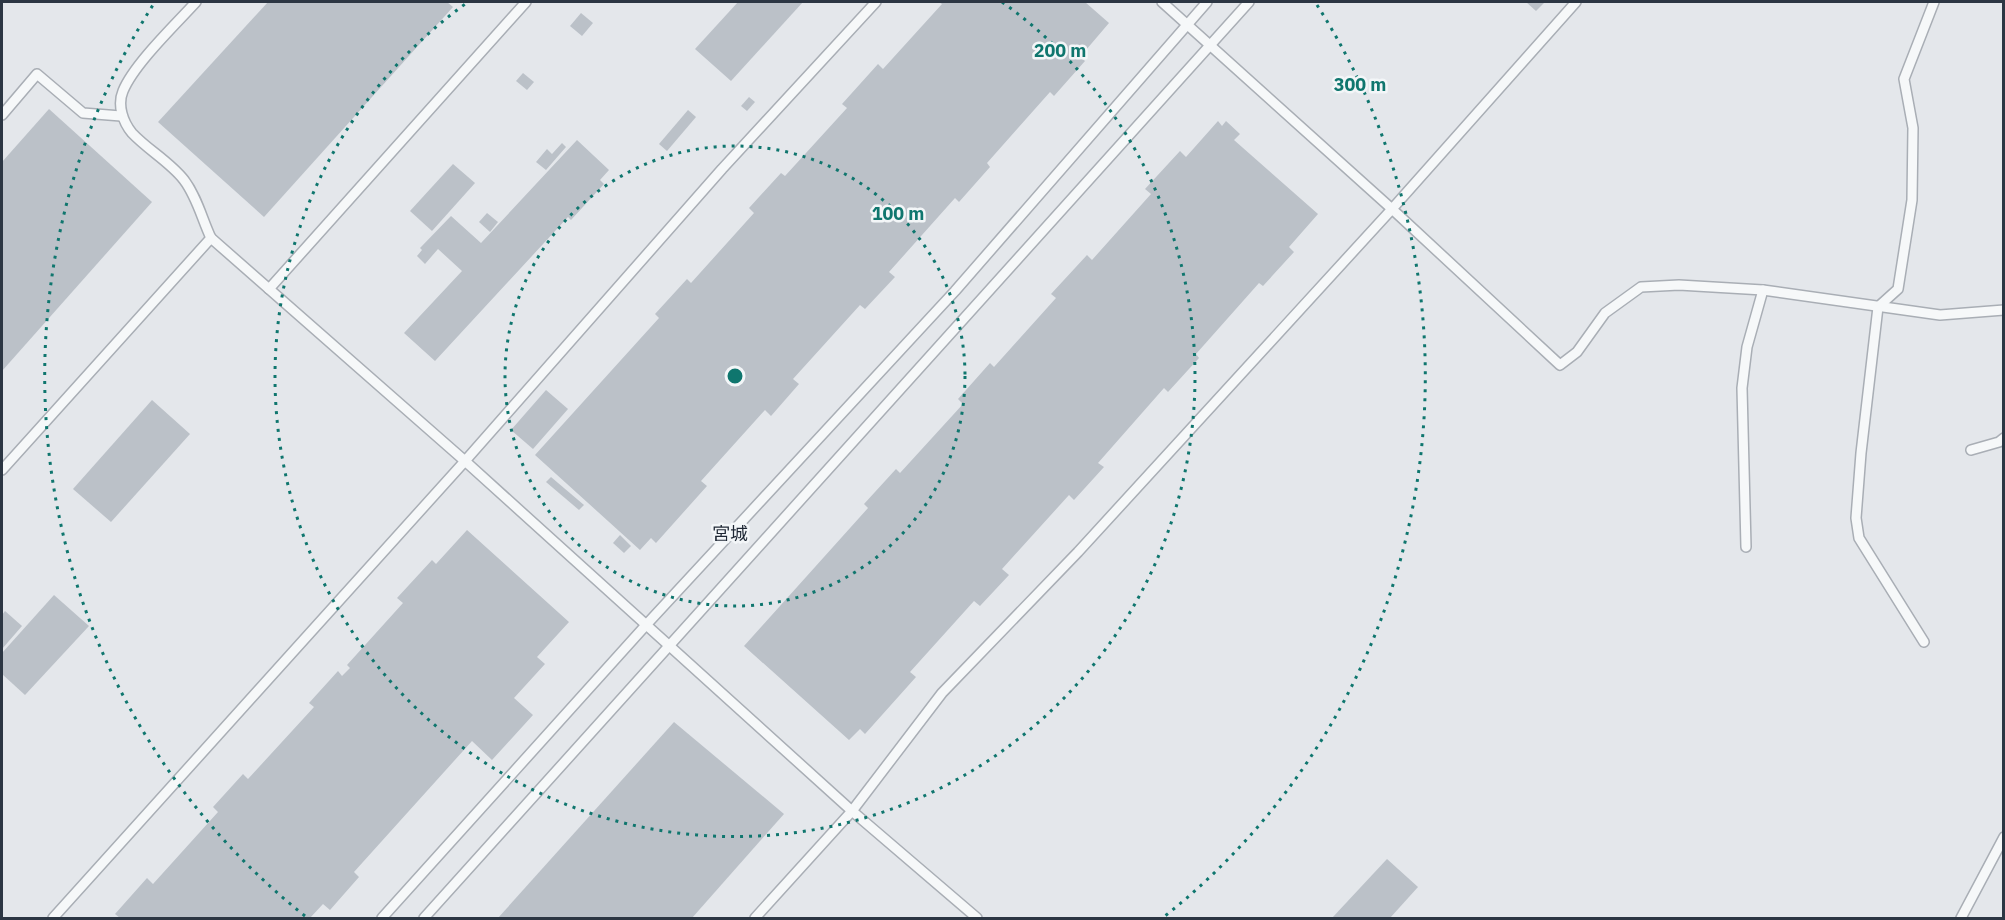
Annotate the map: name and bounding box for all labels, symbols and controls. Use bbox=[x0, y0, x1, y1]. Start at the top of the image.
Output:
text: 200 m bbox=[1034, 39, 1086, 62]
text: 300 m bbox=[1334, 73, 1386, 96]
text: 100 m bbox=[872, 202, 924, 225]
centre of rings bbox=[725, 366, 745, 386]
district label: 宮城 bbox=[712, 522, 748, 545]

